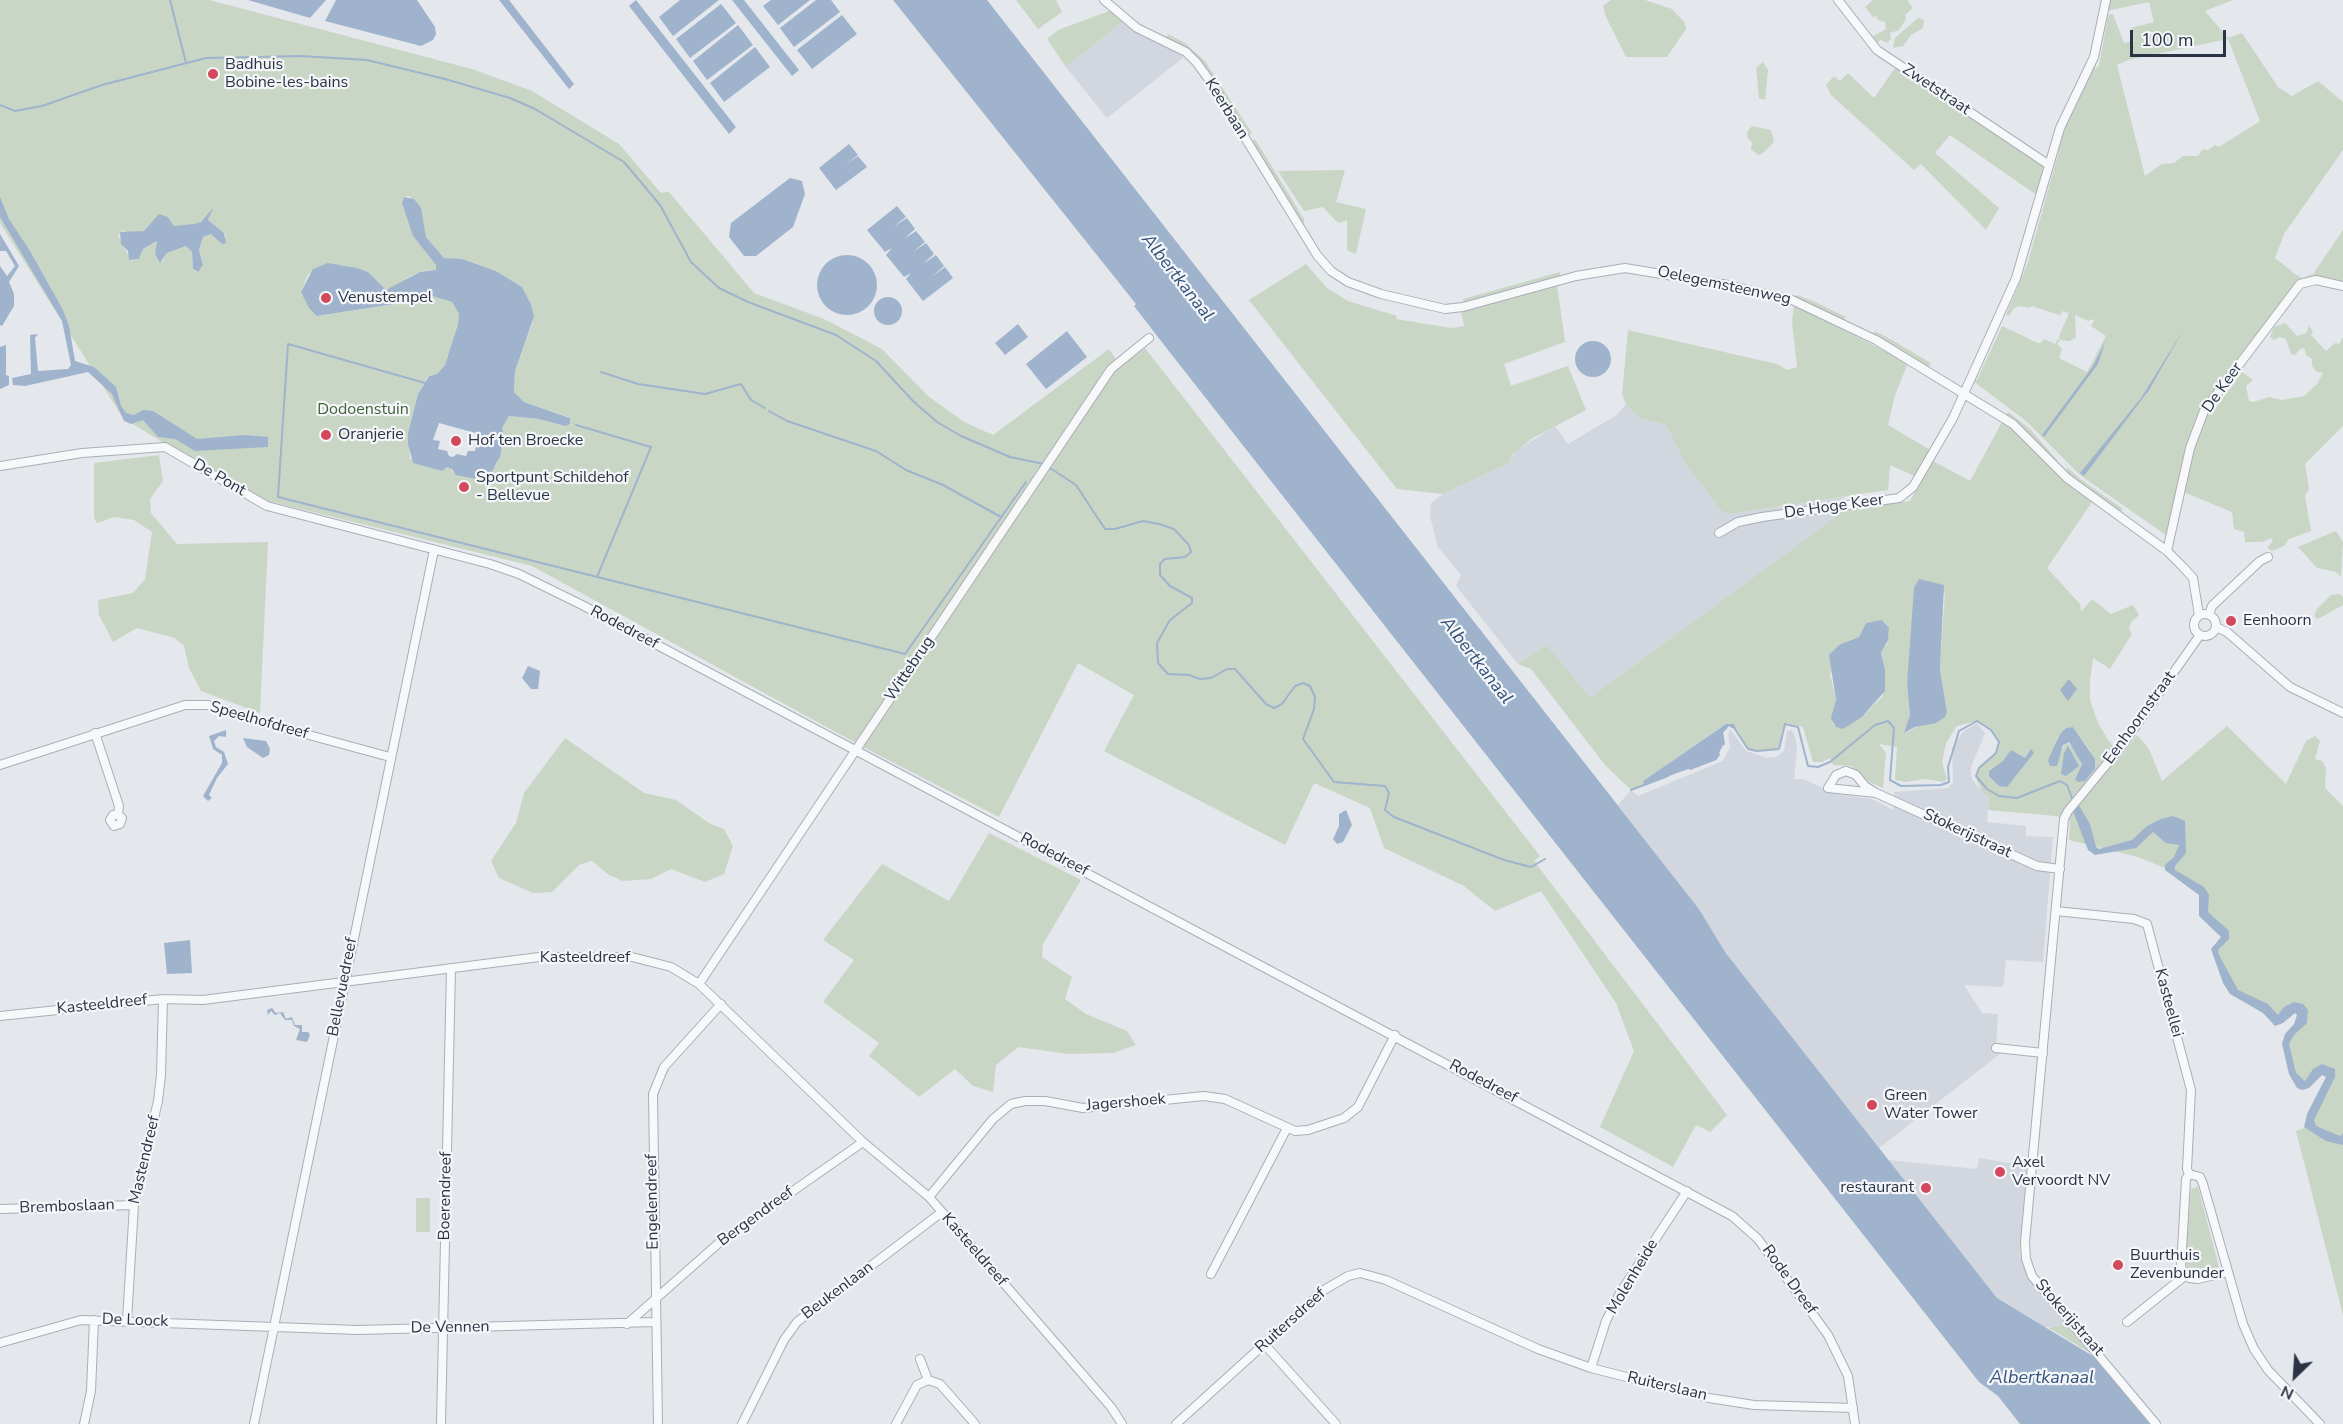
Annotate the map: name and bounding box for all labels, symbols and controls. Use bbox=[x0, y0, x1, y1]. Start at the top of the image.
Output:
scale bar bbox=[2133, 18, 2229, 56]
text: 100 m bbox=[2141, 28, 2193, 52]
place label: Badhuis Bobine-les-bains bbox=[225, 55, 348, 93]
street label: Zwetstraat bbox=[1898, 60, 1974, 120]
marker: Badhuis Bobine-les-bains bbox=[206, 67, 220, 81]
street label: Keerbaan bbox=[1200, 75, 1252, 143]
water label: Albertkanaal bbox=[1136, 230, 1218, 326]
street label: Oelegemsteenweg bbox=[1656, 262, 1792, 310]
place label: Venustempel bbox=[338, 288, 433, 308]
marker: Venustempel bbox=[319, 291, 333, 305]
street label: De Keer bbox=[2199, 359, 2247, 417]
park label: Dodoenstuin bbox=[317, 400, 409, 420]
place label: Oranjerie bbox=[338, 425, 404, 445]
marker: Oranjerie bbox=[319, 428, 333, 442]
place label: Hof ten Broecke bbox=[468, 431, 583, 451]
marker: Hof ten Broecke bbox=[449, 434, 463, 448]
street label: De Pont bbox=[189, 455, 249, 501]
place label: Sportpunt Schildehof - Bellevue bbox=[476, 468, 629, 506]
marker: Sportpunt Schildehof - Bellevue bbox=[457, 480, 471, 494]
street label: De Hoge Keer bbox=[1783, 491, 1885, 523]
street label: Rodedreef bbox=[587, 602, 661, 654]
place label: Eenhoorn bbox=[2243, 611, 2312, 631]
water label: Albertkanaal bbox=[1435, 613, 1517, 709]
marker: Eenhoorn bbox=[2224, 614, 2238, 628]
street label: Wittebrug bbox=[881, 633, 939, 705]
street label: Eenhoornstraat bbox=[2100, 668, 2180, 768]
street label: Speelhofdreef bbox=[208, 698, 310, 744]
street label: Stokerijstraat bbox=[1920, 805, 2014, 863]
street label: Rodedreef bbox=[1017, 829, 1091, 881]
street label: Bellevuedreef bbox=[324, 936, 362, 1038]
street label: Kasteeldreef bbox=[540, 948, 630, 968]
street label: Kasteellei bbox=[2150, 967, 2186, 1039]
street label: Kasteeldreef bbox=[56, 991, 148, 1019]
street label: Rodedreef bbox=[1446, 1056, 1520, 1108]
place label: Green Water Tower bbox=[1884, 1086, 1978, 1124]
street label: Jagershoek bbox=[1086, 1090, 1166, 1116]
marker: Green Water Tower bbox=[1865, 1098, 1879, 1112]
street label: Mastendreef bbox=[126, 1114, 164, 1206]
street label: Boerendreef bbox=[436, 1151, 456, 1241]
place label: Axel Vervoordt NV bbox=[2012, 1153, 2110, 1191]
street label: Engelendreef bbox=[643, 1154, 663, 1250]
marker: Axel Vervoordt NV bbox=[1993, 1165, 2007, 1179]
place label: restaurant bbox=[1840, 1178, 1914, 1198]
marker: restaurant bbox=[1919, 1181, 1933, 1195]
street label: Bergendreef bbox=[714, 1183, 798, 1251]
street label: Bremboslaan bbox=[19, 1196, 115, 1218]
street label: Kasteeldreef bbox=[937, 1210, 1011, 1290]
street label: Molenheide bbox=[1603, 1236, 1663, 1318]
street label: Rode Dreef bbox=[1757, 1242, 1821, 1318]
place label: Buurthuis Zevenbunder bbox=[2130, 1246, 2224, 1284]
street label: Beukenlaan bbox=[798, 1258, 878, 1324]
marker: Buurthuis Zevenbunder bbox=[2111, 1258, 2125, 1272]
street label: Stokerijstraat bbox=[2031, 1276, 2107, 1360]
street label: Ruitersdreef bbox=[1252, 1284, 1330, 1358]
street label: De Loock bbox=[102, 1310, 168, 1332]
street label: De Vennen bbox=[410, 1318, 490, 1338]
north arrow bbox=[2265, 1346, 2325, 1406]
street label: Ruiterslaan bbox=[1625, 1368, 1709, 1406]
water label: Albertkanaal bbox=[1990, 1368, 2094, 1390]
text: N bbox=[2277, 1380, 2297, 1405]

